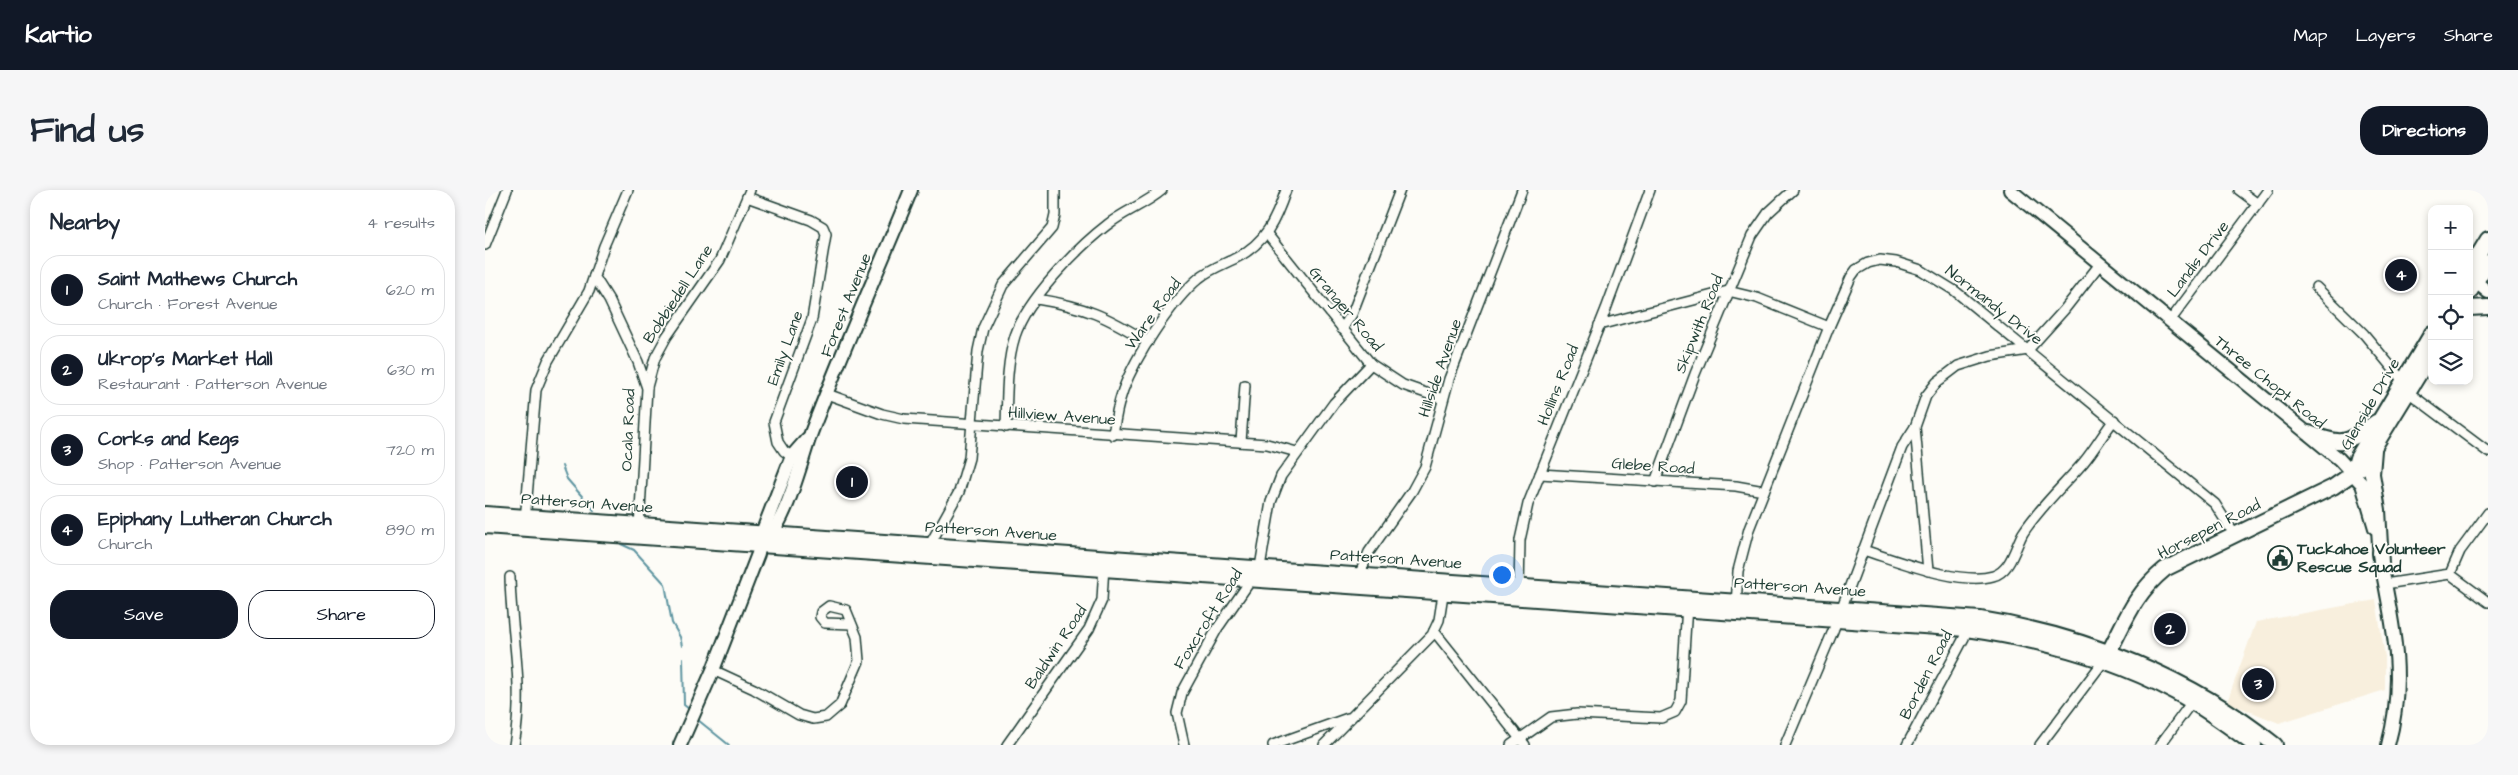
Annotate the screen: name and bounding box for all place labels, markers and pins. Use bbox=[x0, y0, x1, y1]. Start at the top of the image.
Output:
pin: 4 bbox=[2385, 256, 2417, 294]
pin: 1 bbox=[836, 463, 868, 501]
place label: Tuckahoe Volunteer Rescue Squad bbox=[2296, 538, 2446, 578]
public building icon: Tuckahoe Volunteer Rescue Squad bbox=[2267, 545, 2293, 571]
pin: 2 bbox=[2154, 610, 2186, 648]
pin: 3 bbox=[2242, 665, 2274, 703]

